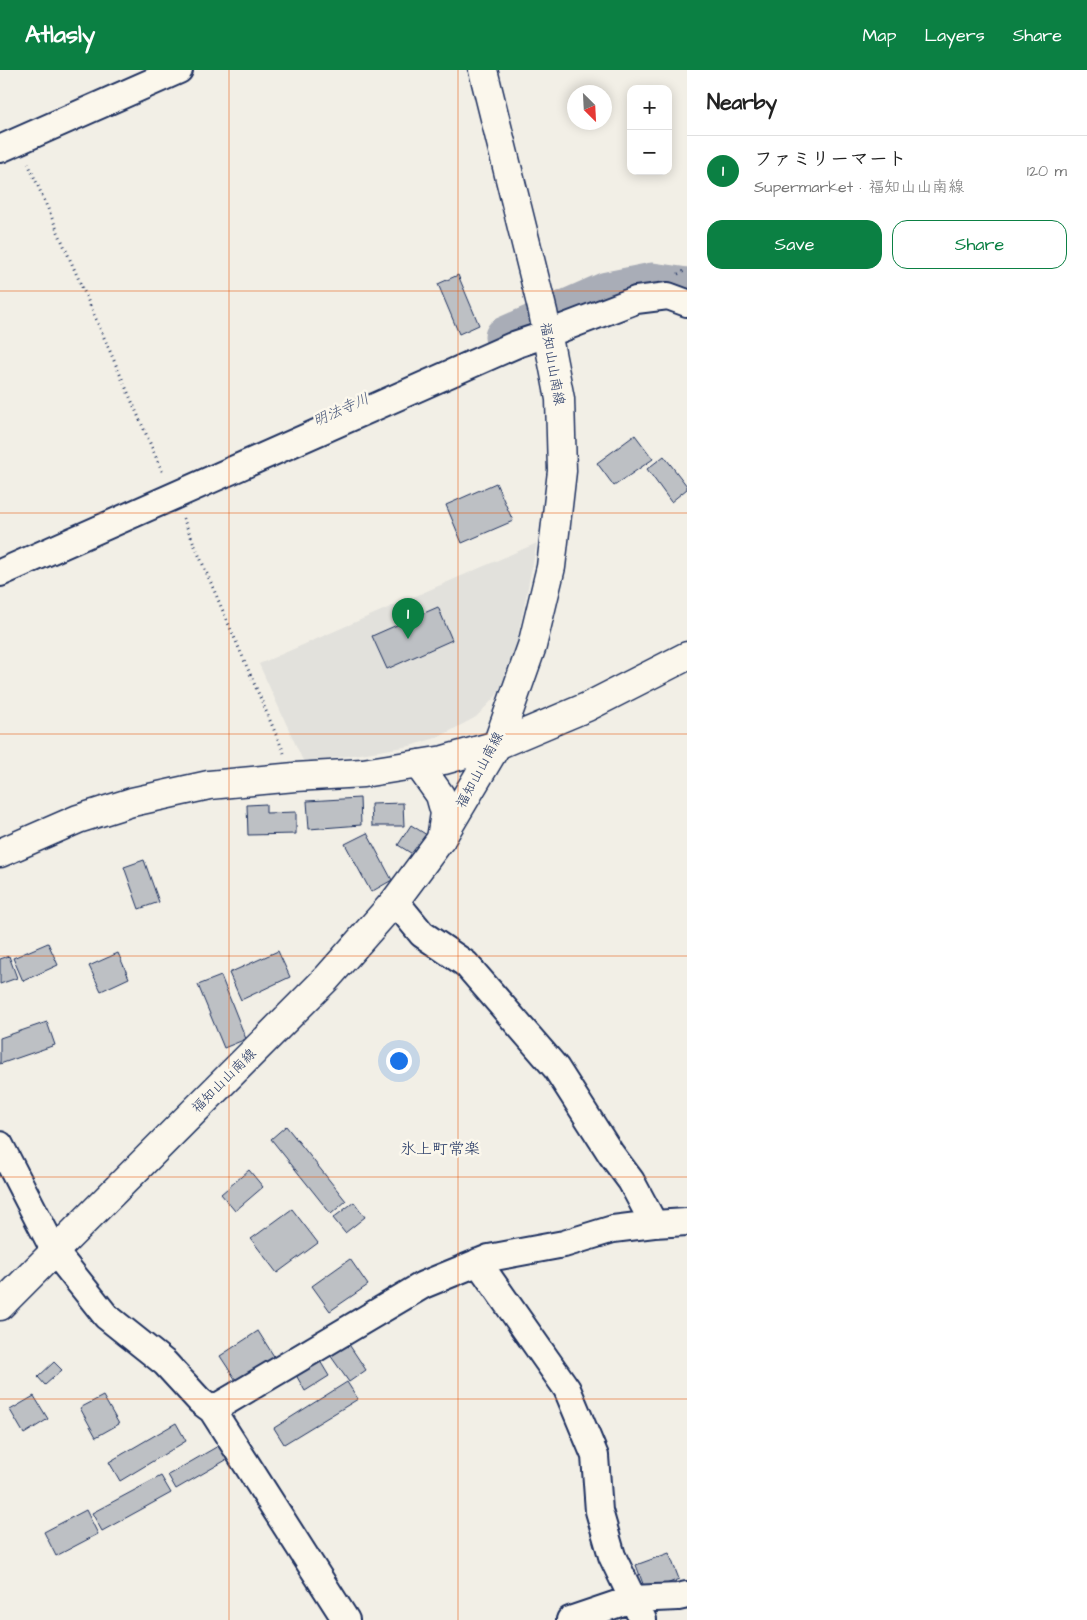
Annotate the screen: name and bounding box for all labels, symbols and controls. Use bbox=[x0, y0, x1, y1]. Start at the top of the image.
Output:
text: Atlasly bbox=[25, 18, 95, 52]
text: Map bbox=[862, 23, 896, 48]
text: Layers bbox=[924, 23, 985, 48]
text: Share bbox=[1013, 23, 1062, 48]
north arrow bbox=[567, 85, 612, 130]
map controls bbox=[627, 85, 672, 175]
button: + bbox=[627, 85, 672, 130]
text: Nearby bbox=[707, 88, 777, 117]
button: − bbox=[627, 130, 672, 175]
text: ファミリーマート bbox=[754, 146, 907, 173]
text: 1 bbox=[722, 160, 724, 182]
text: 120 m bbox=[1027, 160, 1067, 182]
text: Supermarket · 福知山山南線 bbox=[754, 176, 964, 198]
button: Save bbox=[707, 220, 882, 269]
button: Share bbox=[892, 220, 1067, 269]
street label: 福知山山南線 bbox=[535, 321, 569, 407]
water label: 明法寺川 bbox=[309, 388, 373, 432]
pin: 1 bbox=[392, 598, 424, 639]
street label: 福知山山南線 bbox=[451, 728, 509, 812]
street label: 福知山山南線 bbox=[187, 1044, 261, 1118]
your location bbox=[386, 1048, 412, 1074]
district label: 氷上町常楽 bbox=[400, 1138, 480, 1160]

